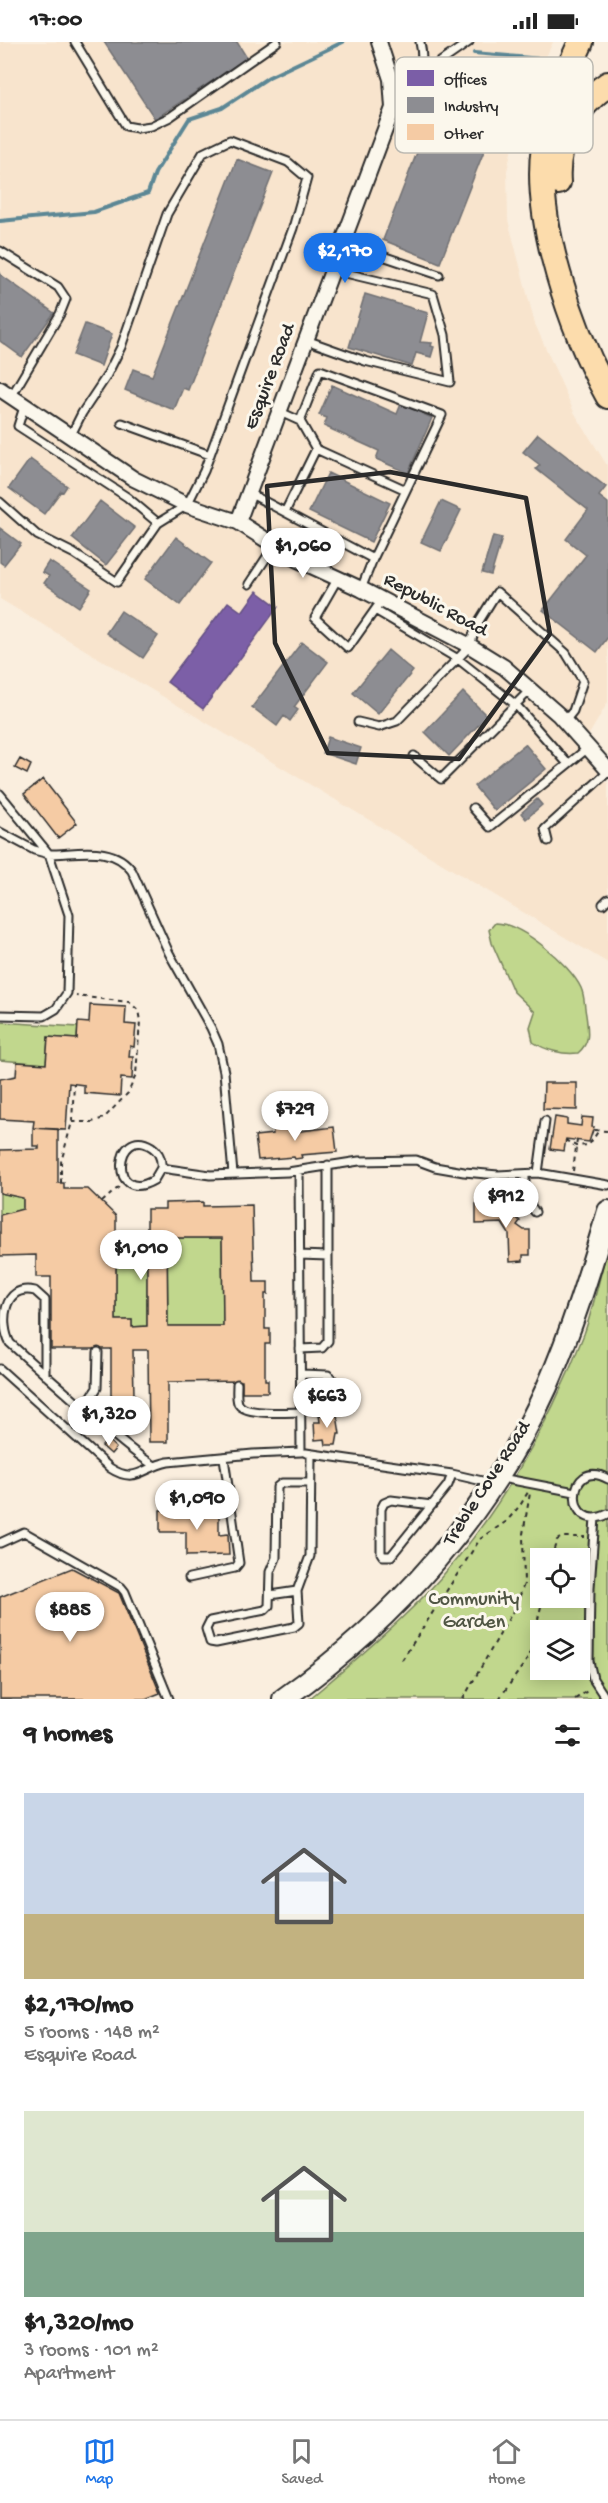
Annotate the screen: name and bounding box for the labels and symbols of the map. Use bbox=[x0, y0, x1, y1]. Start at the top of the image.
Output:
legend bbox=[395, 57, 593, 153]
text: Offices bbox=[444, 72, 488, 91]
text: Industry bbox=[444, 99, 498, 118]
text: Other bbox=[444, 126, 484, 145]
pin: $2,170 bbox=[296, 233, 394, 284]
street label: Esquire Road bbox=[240, 319, 303, 433]
pin: $1,060 bbox=[254, 528, 352, 579]
street label: Republic Road bbox=[379, 569, 493, 644]
pin: $729 bbox=[259, 1091, 331, 1142]
pin: $912 bbox=[470, 1178, 542, 1229]
pin: $1,010 bbox=[92, 1230, 190, 1281]
pin: $663 bbox=[291, 1378, 363, 1429]
pin: $1,320 bbox=[60, 1396, 158, 1447]
street label: Treble Cove Road bbox=[439, 1415, 538, 1551]
pin: $1,090 bbox=[148, 1480, 246, 1531]
park label: Community Garden bbox=[429, 1589, 520, 1635]
pin: $885 bbox=[34, 1592, 106, 1643]

